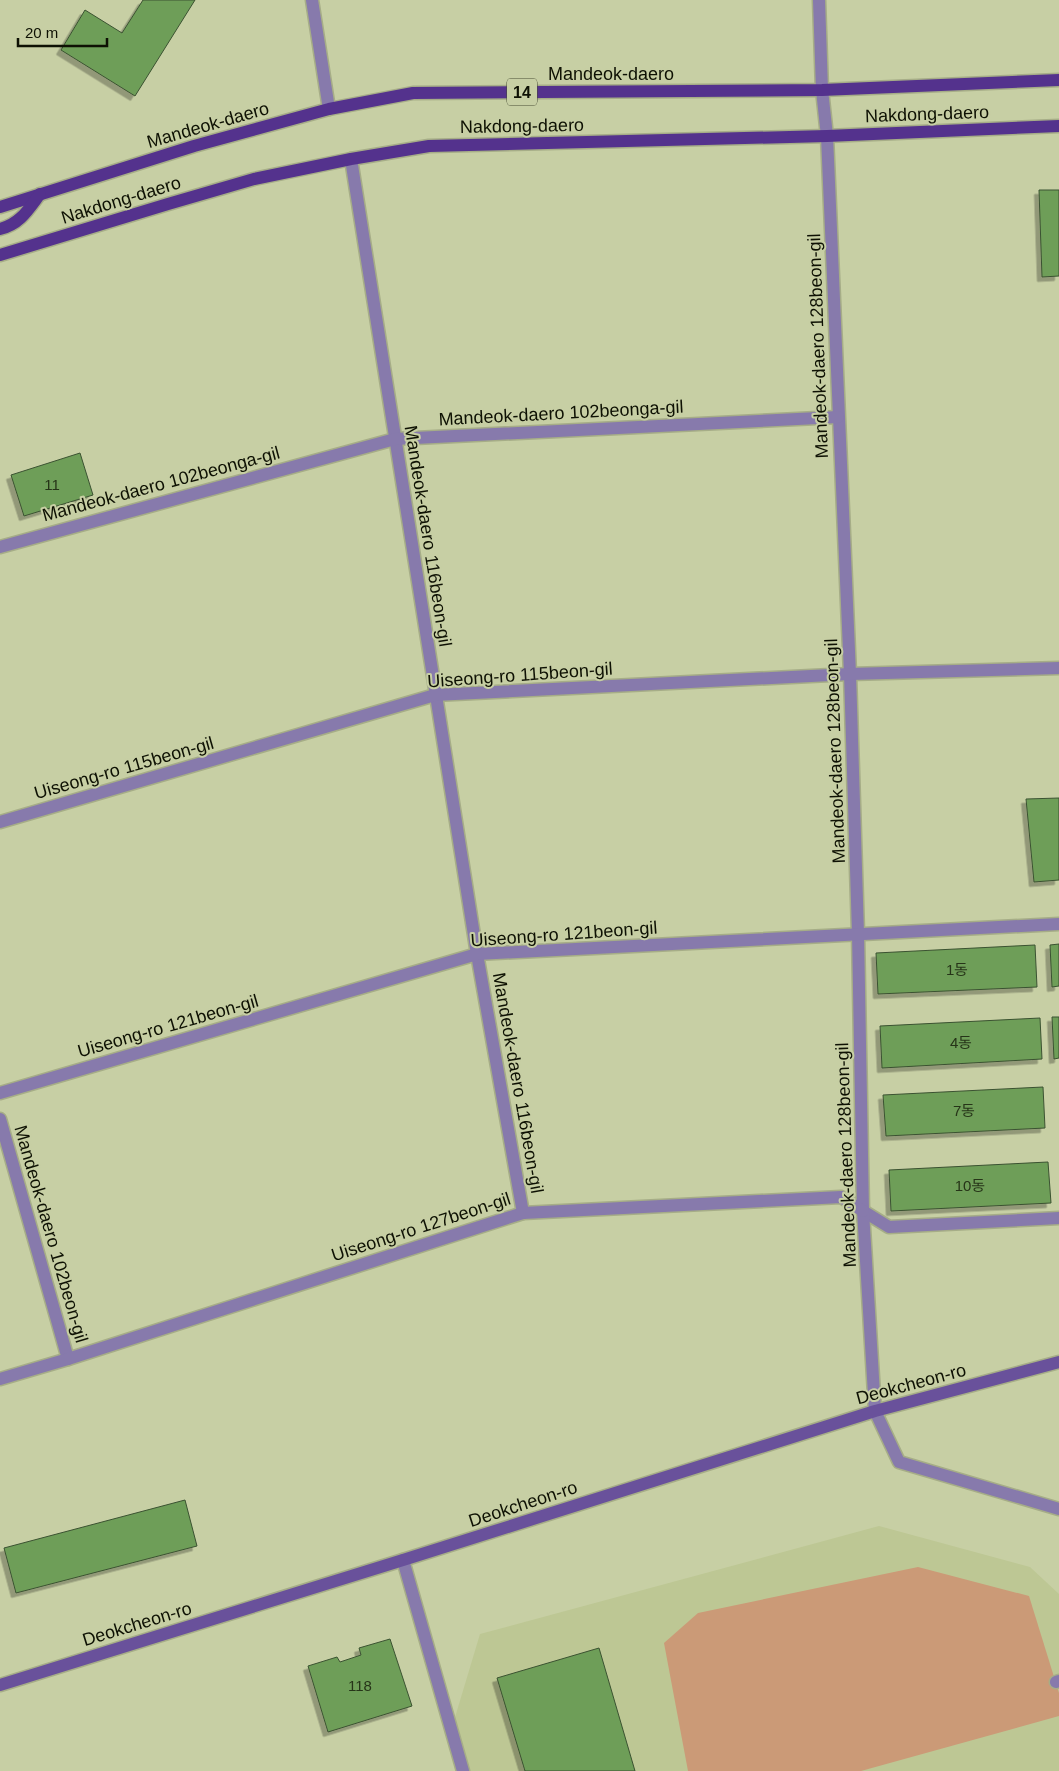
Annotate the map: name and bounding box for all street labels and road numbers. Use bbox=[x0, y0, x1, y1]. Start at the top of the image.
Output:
street label: Mandeok-daero bbox=[548, 64, 674, 84]
road number: 14 bbox=[507, 78, 537, 105]
street label: Mandeok-daero bbox=[145, 98, 271, 152]
street label: Nakdong-daero bbox=[865, 102, 989, 126]
street label: Nakdong-daero bbox=[460, 115, 584, 137]
street label: Nakdong-daero bbox=[59, 172, 183, 228]
street label: Mandeok-daero 128beon-gil bbox=[804, 233, 832, 459]
street label: Mandeok-daero 102beonga-gil bbox=[438, 397, 684, 429]
street label: Mandeok-daero 116beon-gil bbox=[401, 424, 455, 648]
street label: Mandeok-daero 102beonga-gil bbox=[40, 443, 282, 525]
street label: Mandeok-daero 128beon-gil bbox=[821, 638, 849, 864]
street label: Uiseong-ro 115beon-gil bbox=[427, 659, 613, 691]
street label: Uiseong-ro 115beon-gil bbox=[32, 733, 216, 803]
street label: Uiseong-ro 121beon-gil bbox=[470, 917, 658, 951]
street label: Mandeok-daero 116beon-gil bbox=[489, 971, 547, 1195]
street label: Uiseong-ro 121beon-gil bbox=[75, 991, 261, 1061]
street label: Mandeok-daero 128beon-gil bbox=[832, 1042, 860, 1268]
street label: Mandeok-daero 102beon-gil bbox=[10, 1123, 92, 1345]
street label: Uiseong-ro 127beon-gil bbox=[329, 1189, 513, 1265]
street label: Deokcheon-ro bbox=[854, 1360, 968, 1408]
street label: Deokcheon-ro bbox=[466, 1477, 580, 1531]
street label: Deokcheon-ro bbox=[80, 1598, 194, 1650]

